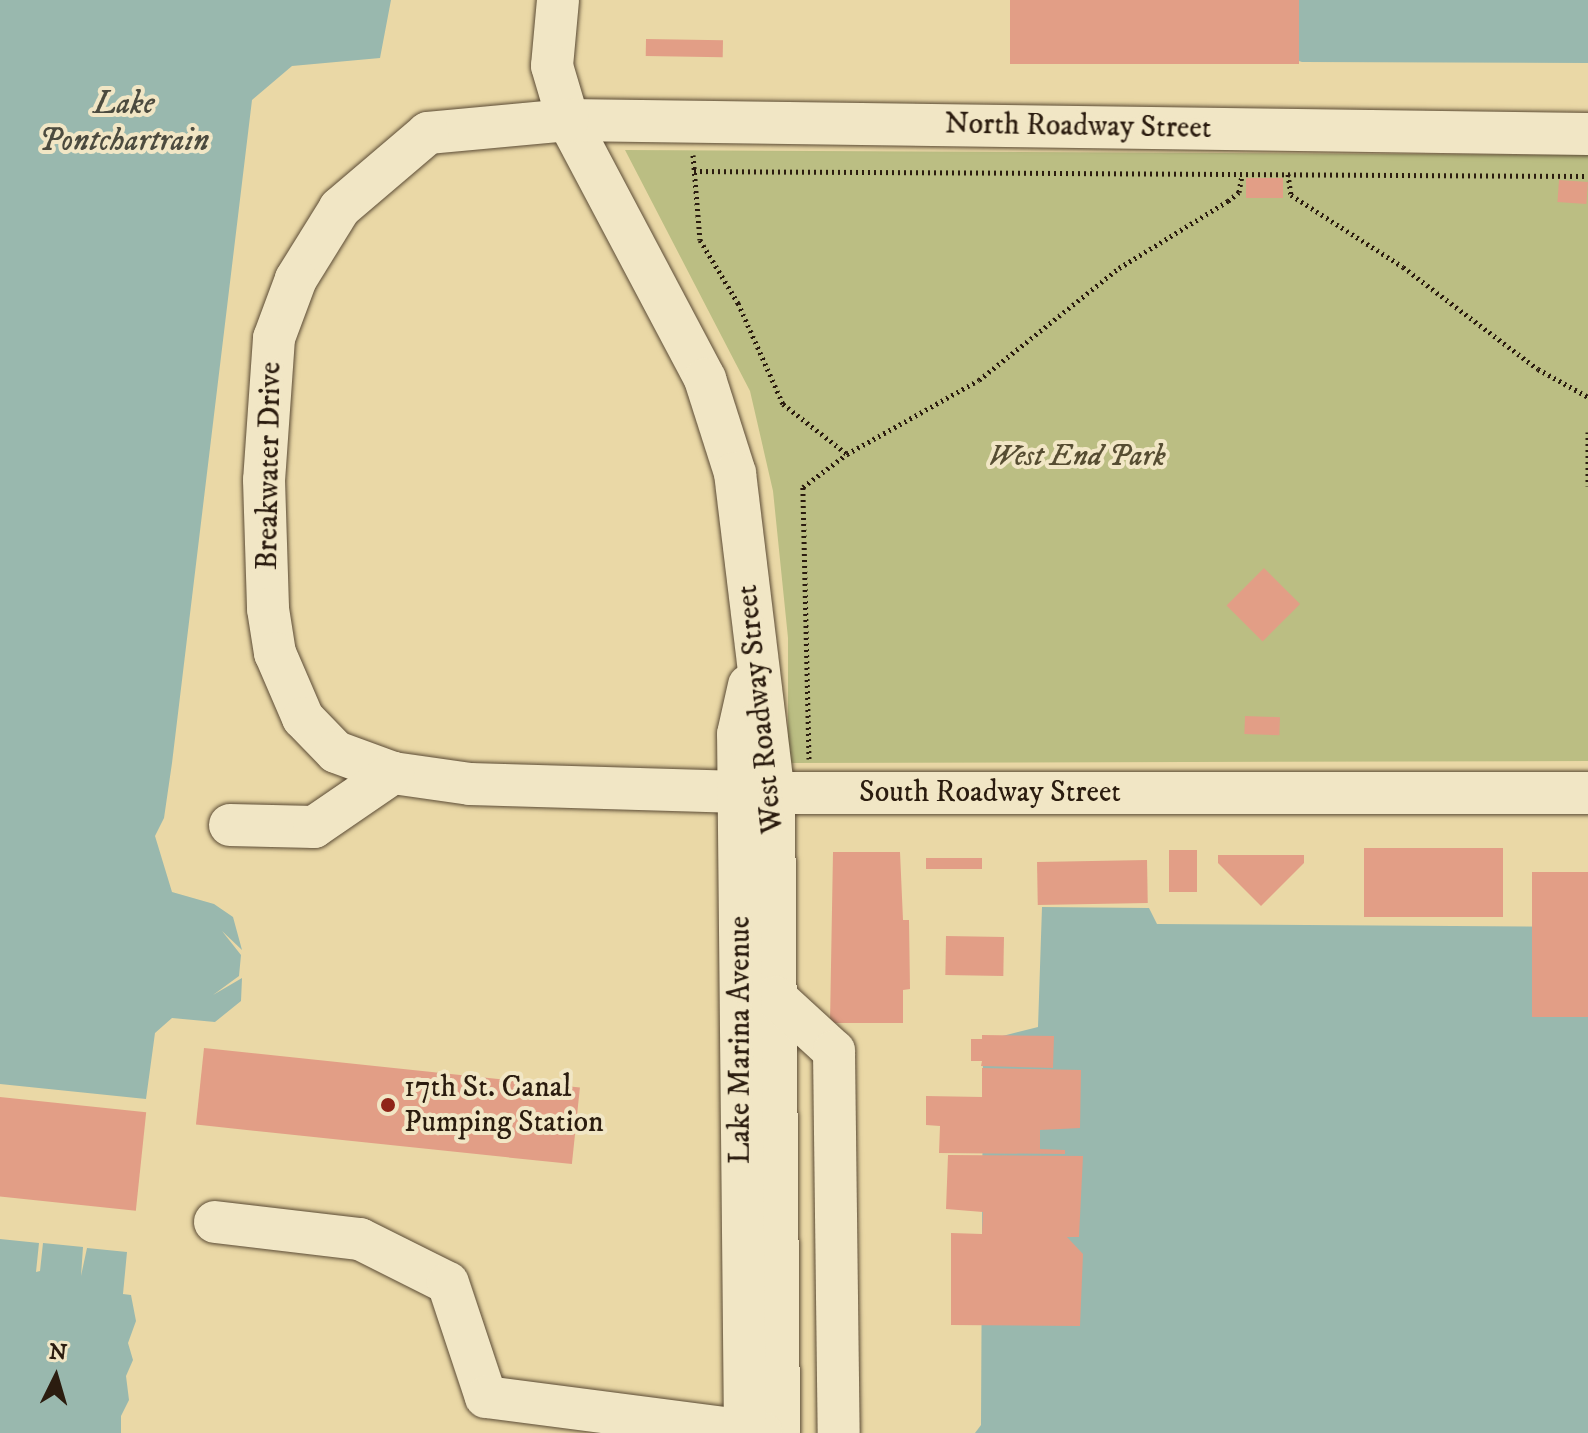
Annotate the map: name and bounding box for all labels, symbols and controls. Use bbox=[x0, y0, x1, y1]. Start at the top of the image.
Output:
water label: Lake Pontchartrain bbox=[39, 86, 209, 161]
street label: North Roadway Street bbox=[944, 107, 1212, 147]
street label: Breakwater Drive bbox=[250, 362, 290, 570]
park label: West End Park bbox=[988, 439, 1166, 475]
street label: West Roadway Street bbox=[730, 583, 792, 835]
street label: South Roadway Street bbox=[859, 775, 1121, 811]
street label: Lake Marina Avenue bbox=[723, 916, 759, 1164]
place label: 17th St. Canal Pumping Station bbox=[404, 1070, 604, 1140]
marker: 17th St. Canal Pumping Station bbox=[379, 1096, 397, 1114]
north arrow bbox=[16, 1337, 96, 1417]
text: N bbox=[48, 1338, 68, 1367]

